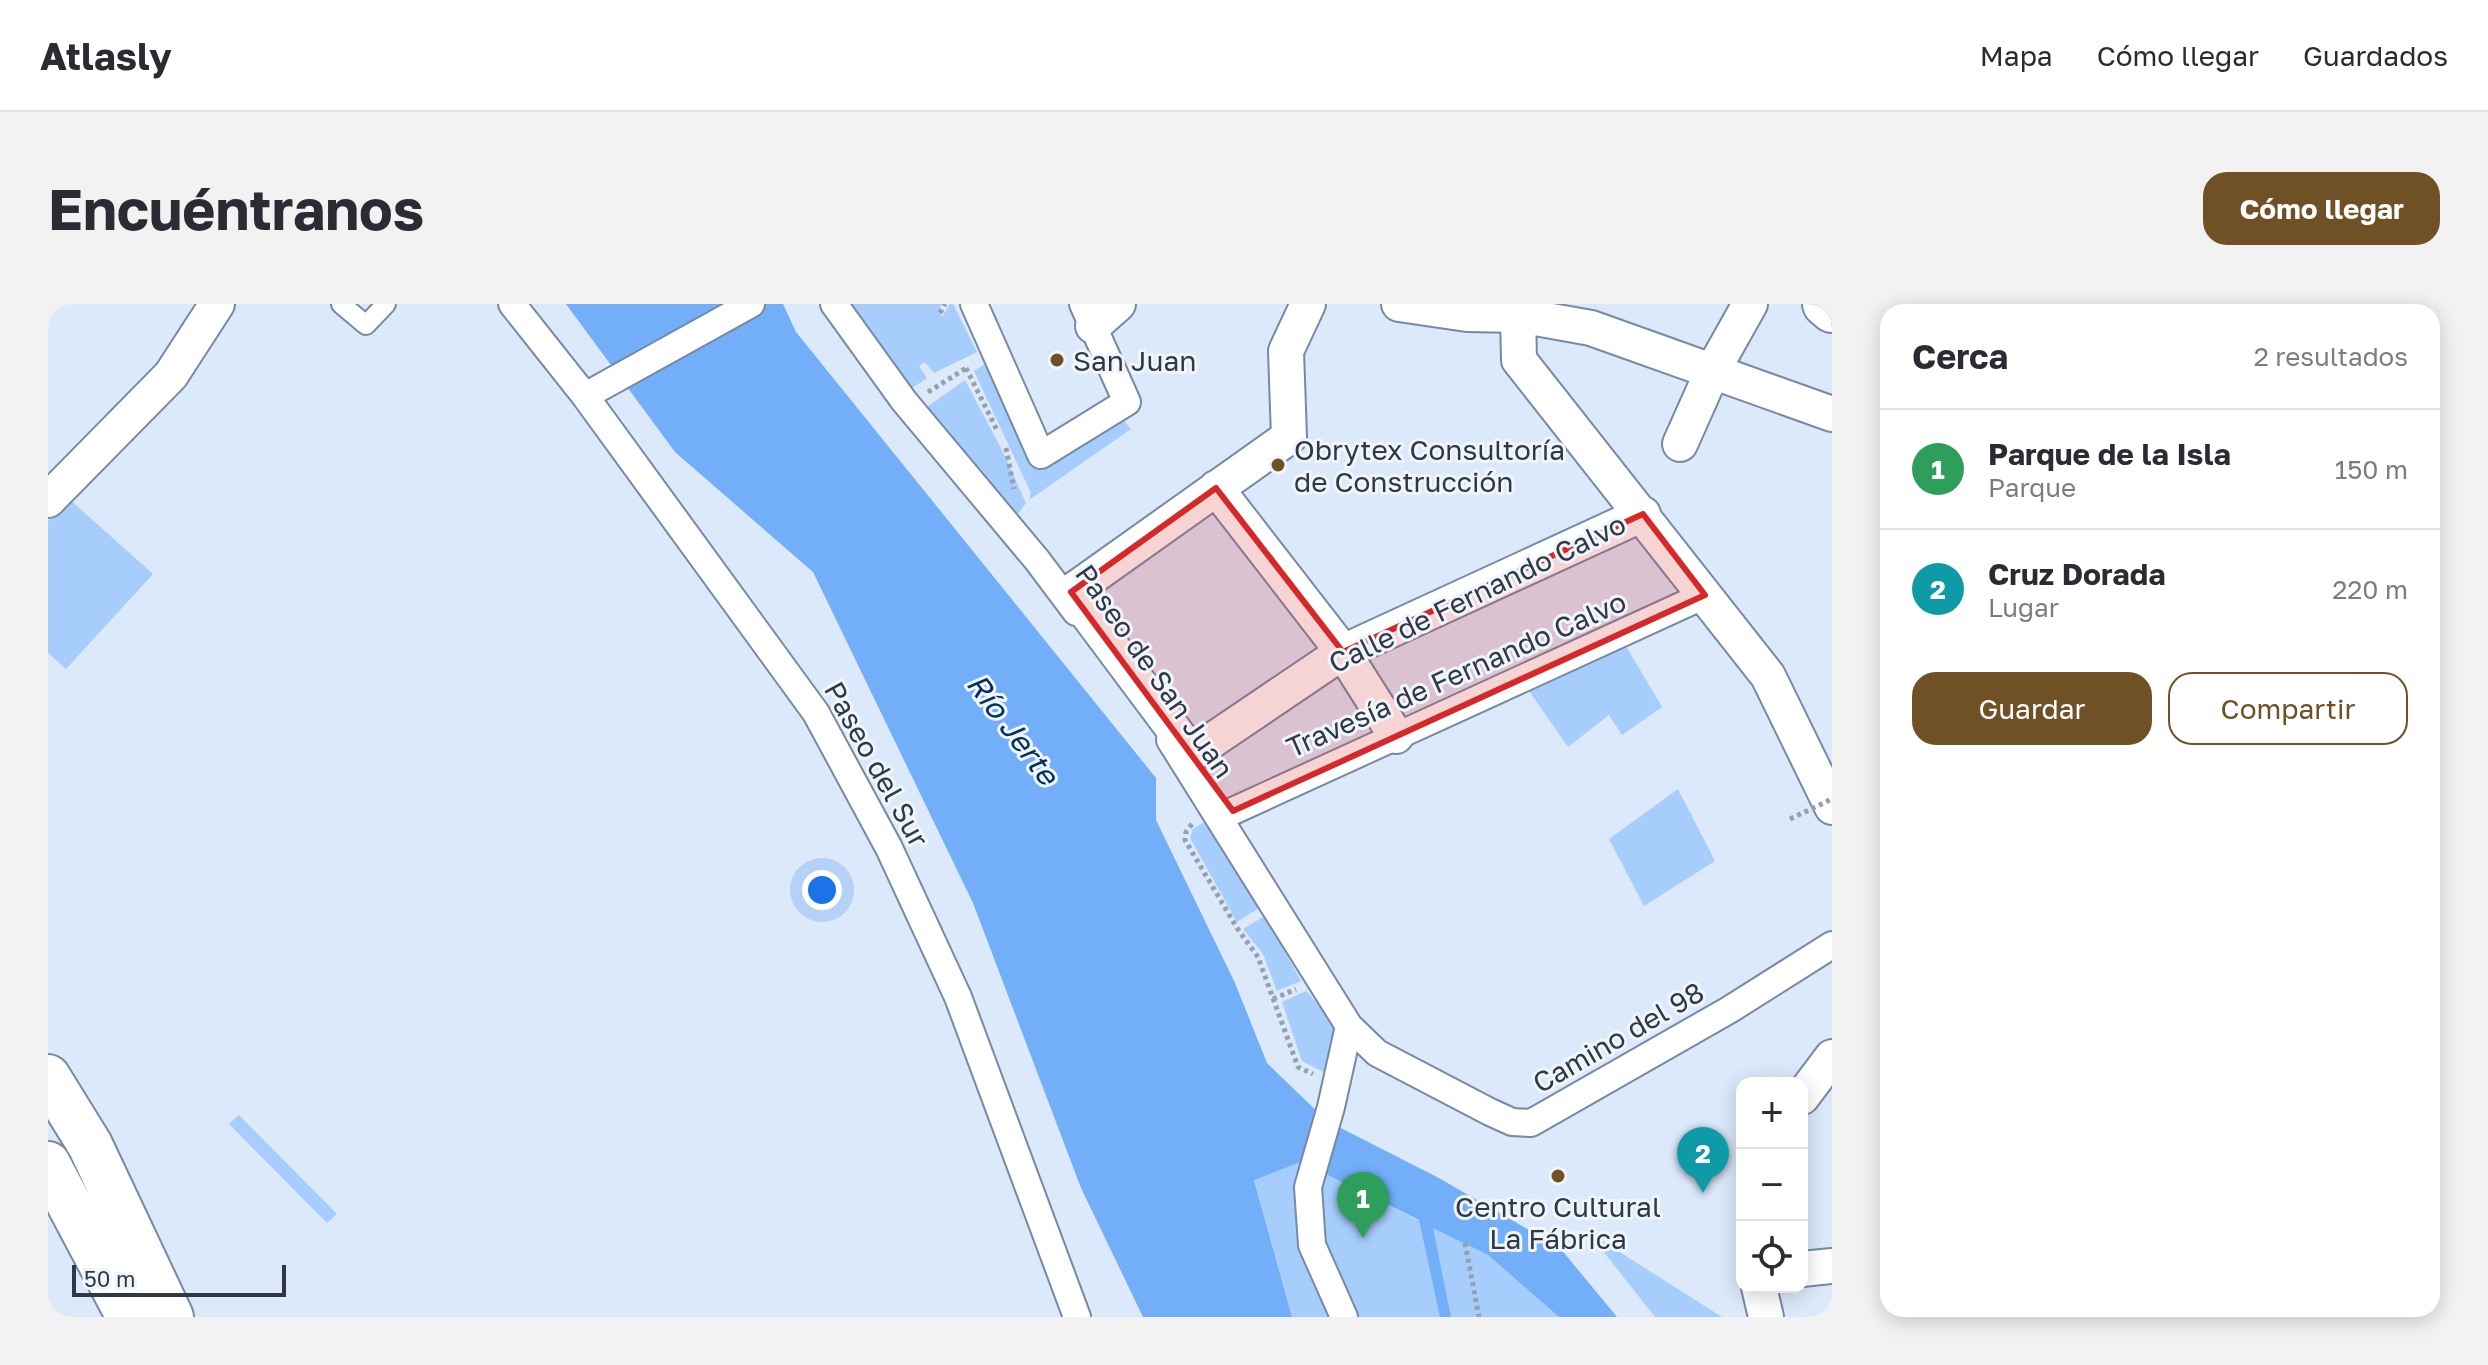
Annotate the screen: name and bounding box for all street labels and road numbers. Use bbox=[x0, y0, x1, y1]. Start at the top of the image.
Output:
street label: Calle de Fernando Calvo bbox=[1323, 507, 1631, 679]
street label: Paseo de San Juan bbox=[1069, 558, 1241, 784]
street label: Travesía de Fernando Calvo bbox=[1281, 584, 1631, 764]
street label: Paseo del Sur bbox=[818, 676, 936, 853]
street label: Camino del 98 bbox=[1527, 975, 1709, 1099]

